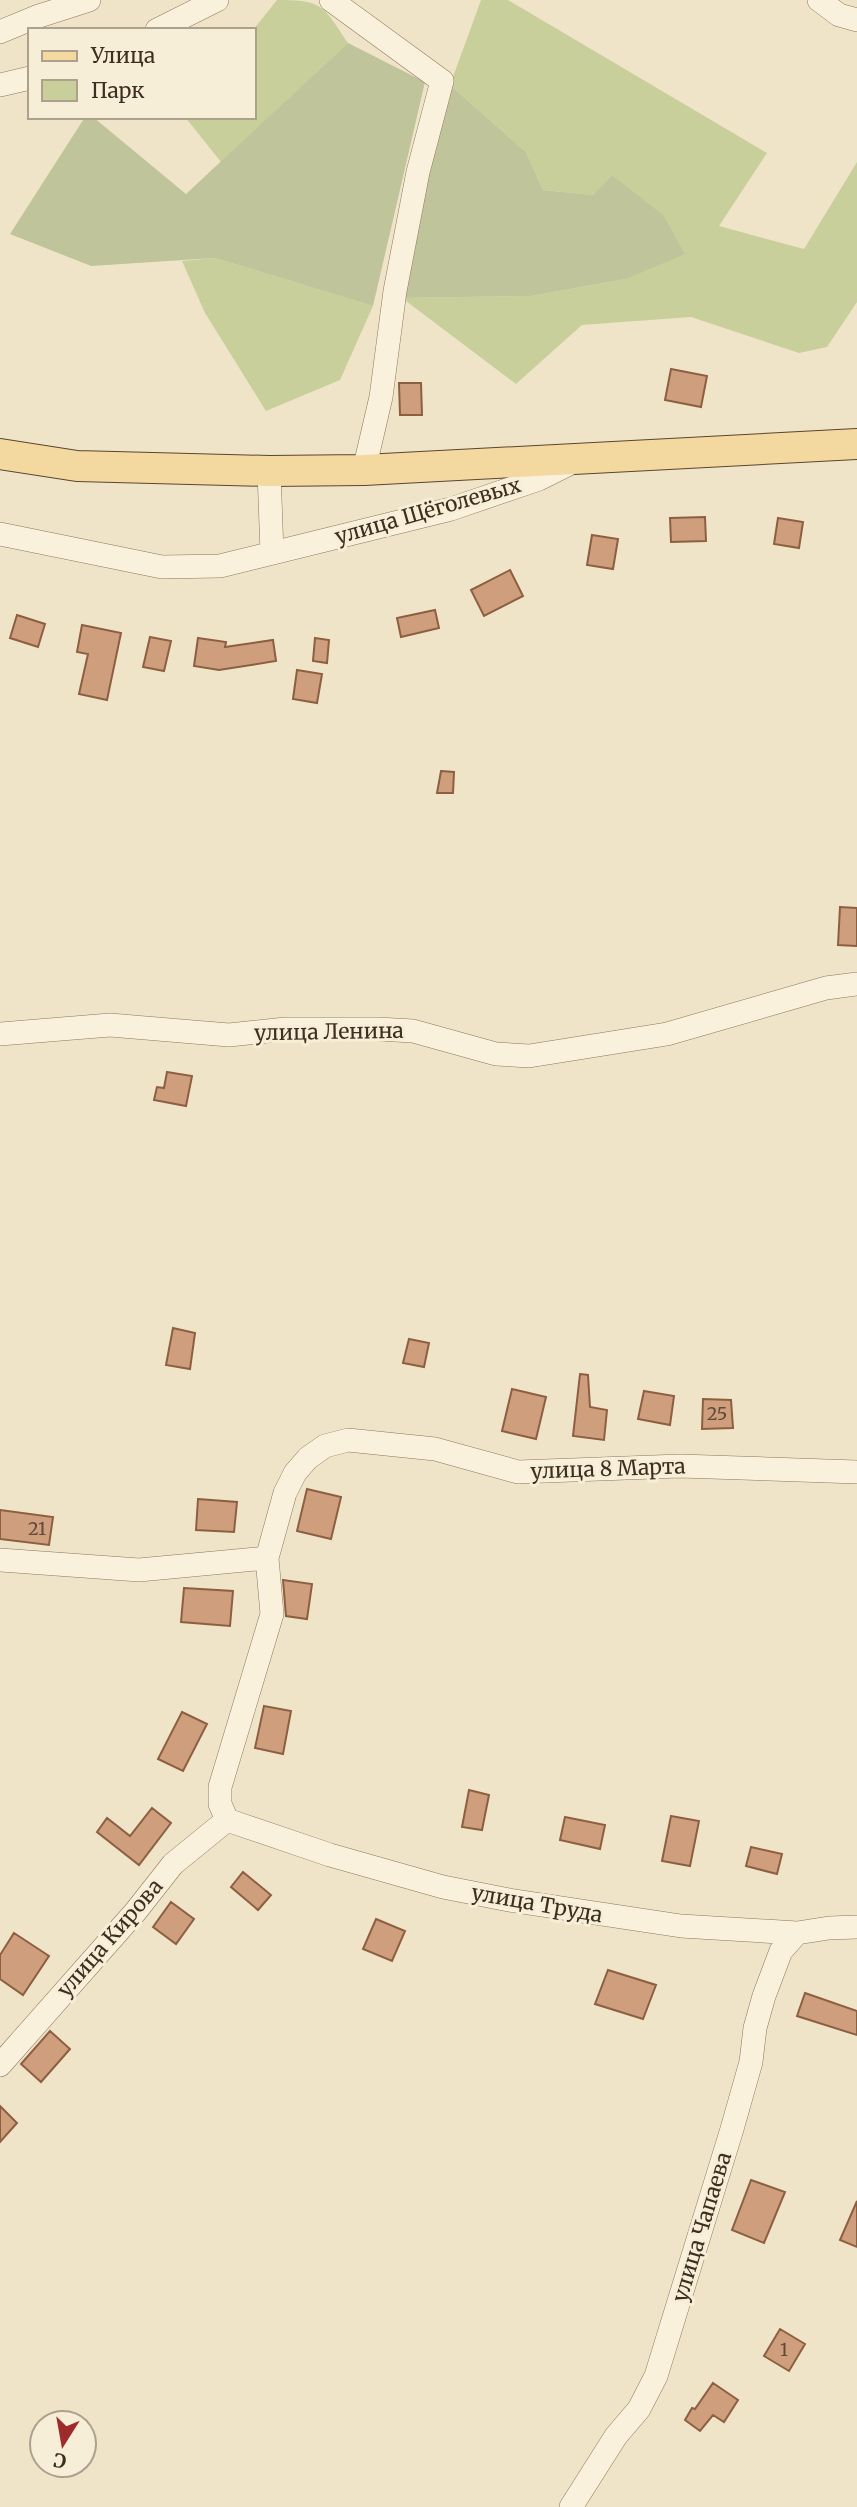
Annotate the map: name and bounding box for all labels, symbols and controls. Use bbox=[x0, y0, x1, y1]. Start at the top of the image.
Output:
legend bbox=[28, 28, 256, 119]
text: Улица bbox=[90, 42, 155, 69]
text: Парк bbox=[91, 77, 145, 104]
street label: улица Щёголевых bbox=[332, 471, 524, 550]
street label: улица Ленина bbox=[254, 1017, 404, 1046]
house number: 25 bbox=[707, 1402, 727, 1425]
street label: улица 8 Марта bbox=[530, 1452, 686, 1485]
house number: 21 bbox=[28, 1517, 46, 1540]
street label: улица Кирова bbox=[51, 1873, 168, 2002]
street label: улица Труда bbox=[469, 1879, 605, 1928]
street label: улица Чапаева bbox=[666, 2149, 737, 2305]
house number: 1 bbox=[780, 2338, 788, 2361]
north arrow bbox=[28, 2409, 98, 2479]
text: С bbox=[51, 2448, 68, 2474]

